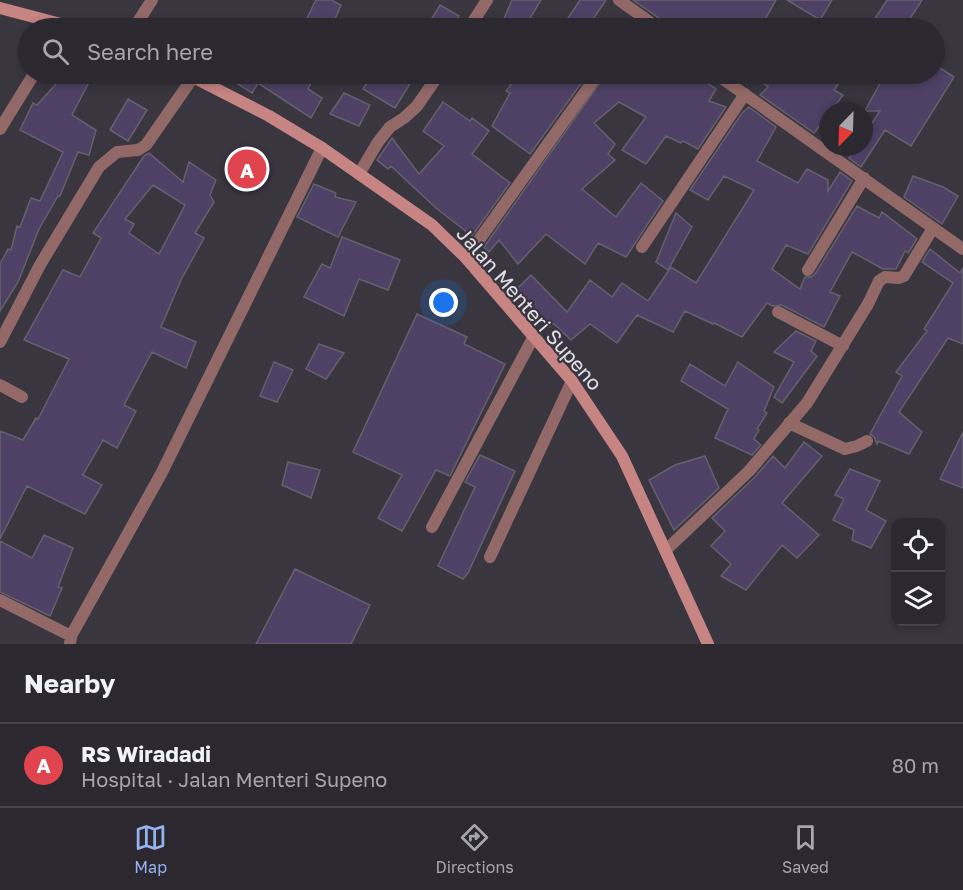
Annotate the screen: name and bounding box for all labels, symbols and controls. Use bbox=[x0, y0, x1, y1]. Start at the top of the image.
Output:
search box bbox=[18, 18, 945, 84]
icon: search bbox=[39, 35, 72, 68]
text: Search here bbox=[87, 38, 213, 65]
north arrow bbox=[819, 102, 873, 156]
pin: A bbox=[228, 146, 266, 192]
street label: Jalan Menteri Supeno bbox=[452, 221, 608, 395]
your location bbox=[429, 288, 458, 317]
map controls bbox=[891, 518, 945, 626]
button: locate bbox=[891, 518, 945, 572]
button: layers bbox=[891, 572, 945, 626]
text: Nearby bbox=[24, 668, 115, 699]
text: RS Wiradadi bbox=[81, 740, 211, 767]
text: A bbox=[36, 753, 51, 777]
text: 80 m bbox=[892, 753, 939, 777]
text: Hospital · Jalan Menteri Supeno bbox=[81, 767, 387, 791]
tab: Map bbox=[134, 821, 167, 877]
tab: Directions bbox=[436, 821, 514, 877]
tab: Saved bbox=[782, 821, 829, 877]

